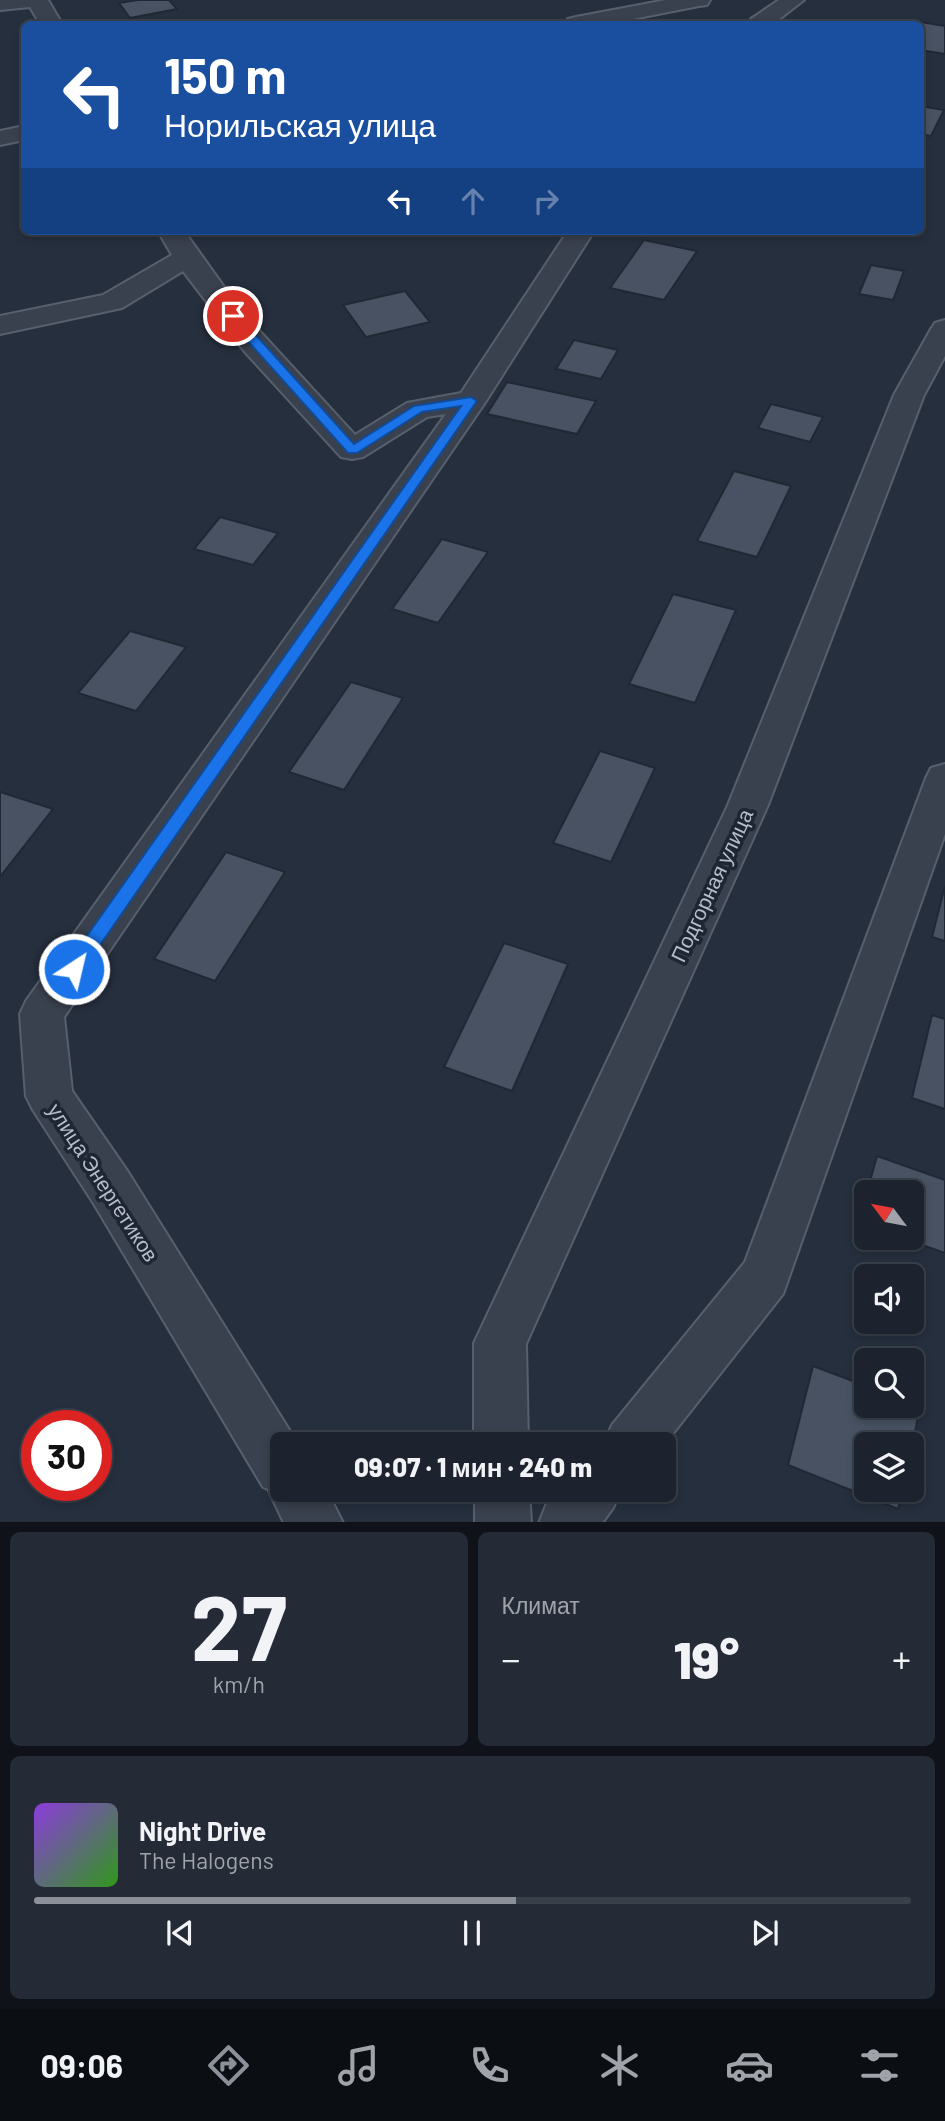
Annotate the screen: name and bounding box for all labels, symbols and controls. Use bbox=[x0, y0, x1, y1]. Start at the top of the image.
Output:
text: 150 m bbox=[164, 45, 286, 104]
icon: left bbox=[49, 49, 140, 140]
text: Норильская улица bbox=[164, 105, 436, 143]
icon: left bbox=[381, 182, 419, 220]
icon: ahead bbox=[454, 182, 492, 220]
icon: right bbox=[527, 182, 565, 220]
pin bbox=[203, 286, 263, 346]
icon: arrive bbox=[214, 297, 252, 335]
street label: Подгорная улица bbox=[665, 804, 757, 965]
position arrow bbox=[37, 932, 111, 1006]
street label: улица Энергетиков bbox=[43, 1098, 165, 1266]
north arrow bbox=[854, 1180, 924, 1250]
map controls bbox=[854, 1180, 924, 1502]
button: sound bbox=[854, 1264, 924, 1334]
button: search bbox=[854, 1348, 924, 1418]
speed limit sign: 30 bbox=[21, 1410, 112, 1501]
button: layers bbox=[854, 1432, 924, 1502]
text: 09:07 · 1 мин · 240 m bbox=[354, 1451, 592, 1482]
text: 27 bbox=[191, 1570, 287, 1679]
text: Климат bbox=[502, 1591, 580, 1619]
text: 19° bbox=[673, 1627, 739, 1689]
text: − bbox=[502, 1635, 521, 1681]
text: + bbox=[892, 1635, 911, 1681]
text: km/h bbox=[213, 1670, 265, 1698]
text: Night Drive bbox=[139, 1815, 266, 1846]
text: The Halogens bbox=[139, 1846, 274, 1874]
icon: previous bbox=[161, 1914, 199, 1952]
icon: pause bbox=[453, 1914, 491, 1952]
icon: next bbox=[746, 1914, 784, 1952]
icon: directions bbox=[204, 2041, 253, 2090]
icon: music bbox=[334, 2041, 383, 2090]
icon: phone bbox=[465, 2041, 514, 2090]
icon: climate bbox=[595, 2041, 644, 2090]
icon: car bbox=[725, 2041, 774, 2090]
icon: filters bbox=[855, 2041, 904, 2090]
text: 09:06 bbox=[41, 2046, 123, 2084]

